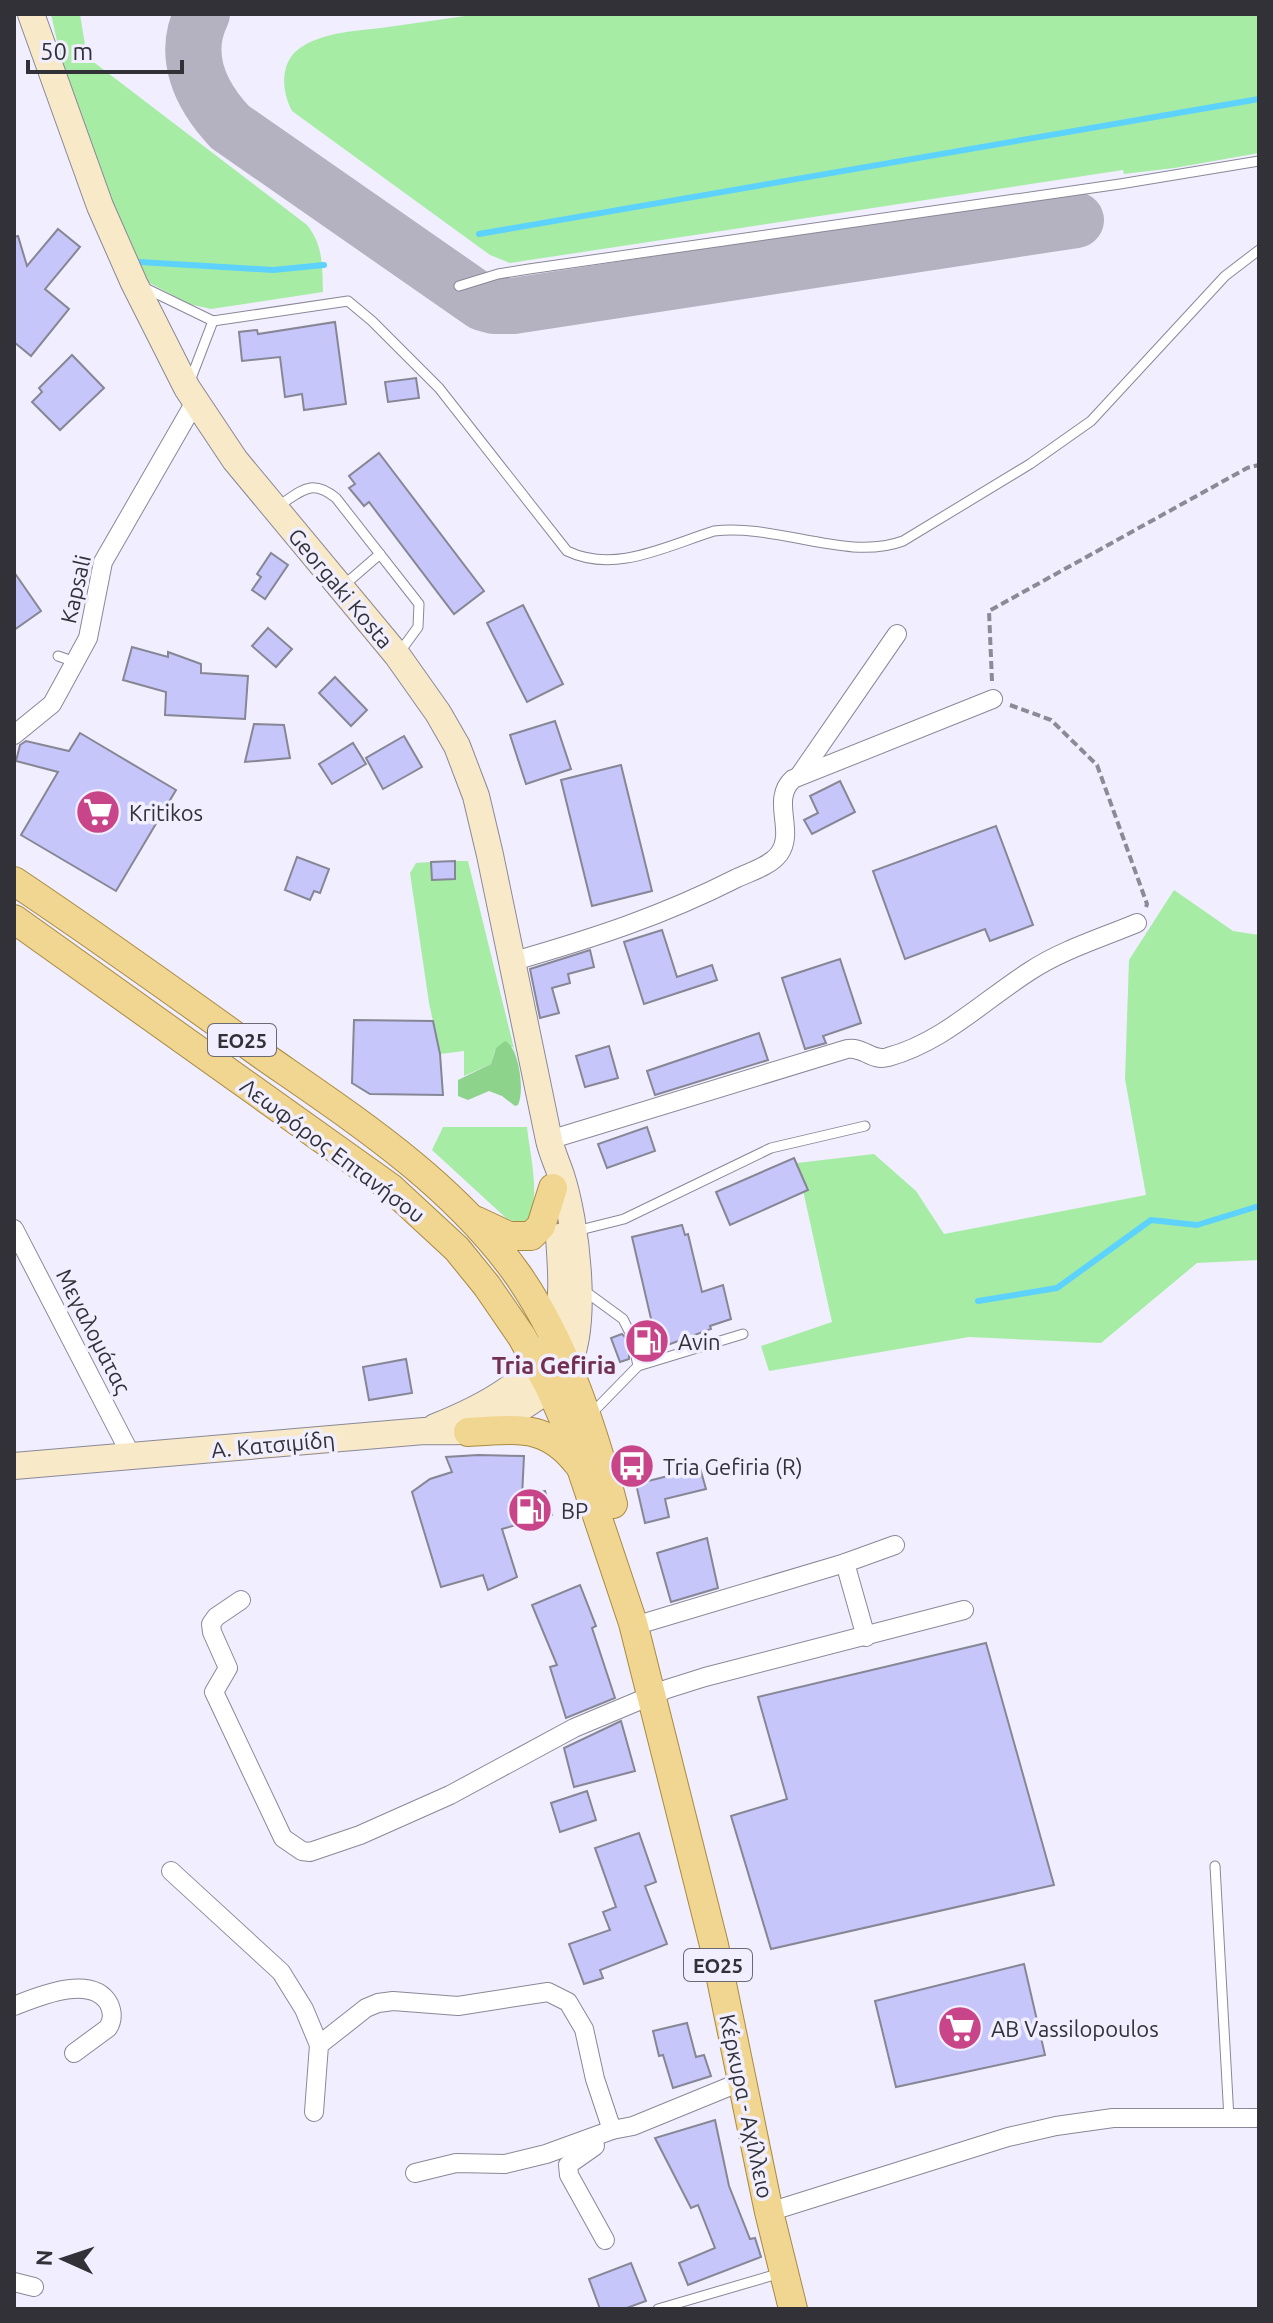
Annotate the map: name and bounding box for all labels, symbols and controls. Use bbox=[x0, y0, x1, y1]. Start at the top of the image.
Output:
scale bar bbox=[28, 24, 182, 74]
text: 50 m bbox=[40, 38, 93, 65]
street label: Georgaki Kosta bbox=[284, 523, 398, 653]
street label: Kapsali bbox=[55, 552, 95, 626]
supermarket icon: Kritikos bbox=[74, 788, 122, 836]
place label: Kritikos bbox=[129, 800, 203, 825]
road number: ΕΟ25 bbox=[208, 1024, 276, 1056]
street label: Λεωφόρος Επτανήσου bbox=[236, 1073, 430, 1228]
street label: Μεγαλομάτας bbox=[51, 1264, 136, 1398]
fuel station icon: Avin bbox=[623, 1317, 671, 1365]
place label: Avin bbox=[678, 1329, 721, 1354]
district label: Tria Gefiria bbox=[492, 1352, 616, 1379]
street label: Α. Κατσιμίδη bbox=[210, 1426, 336, 1462]
bus stop icon: Tria Gefiria (R) bbox=[608, 1442, 656, 1490]
place label: Tria Gefiria (R) bbox=[663, 1454, 803, 1480]
fuel station icon: BP bbox=[506, 1486, 554, 1534]
place label: BP bbox=[561, 1498, 588, 1523]
road number: ΕΟ25 bbox=[684, 1949, 752, 1981]
supermarket icon: AB Vassilopoulos bbox=[936, 2004, 984, 2052]
street label: Κέρκυρα - Αχίλλειο bbox=[715, 2012, 779, 2200]
place label: AB Vassilopoulos bbox=[991, 2016, 1159, 2041]
north arrow bbox=[24, 2219, 104, 2299]
text: N bbox=[31, 2249, 56, 2267]

